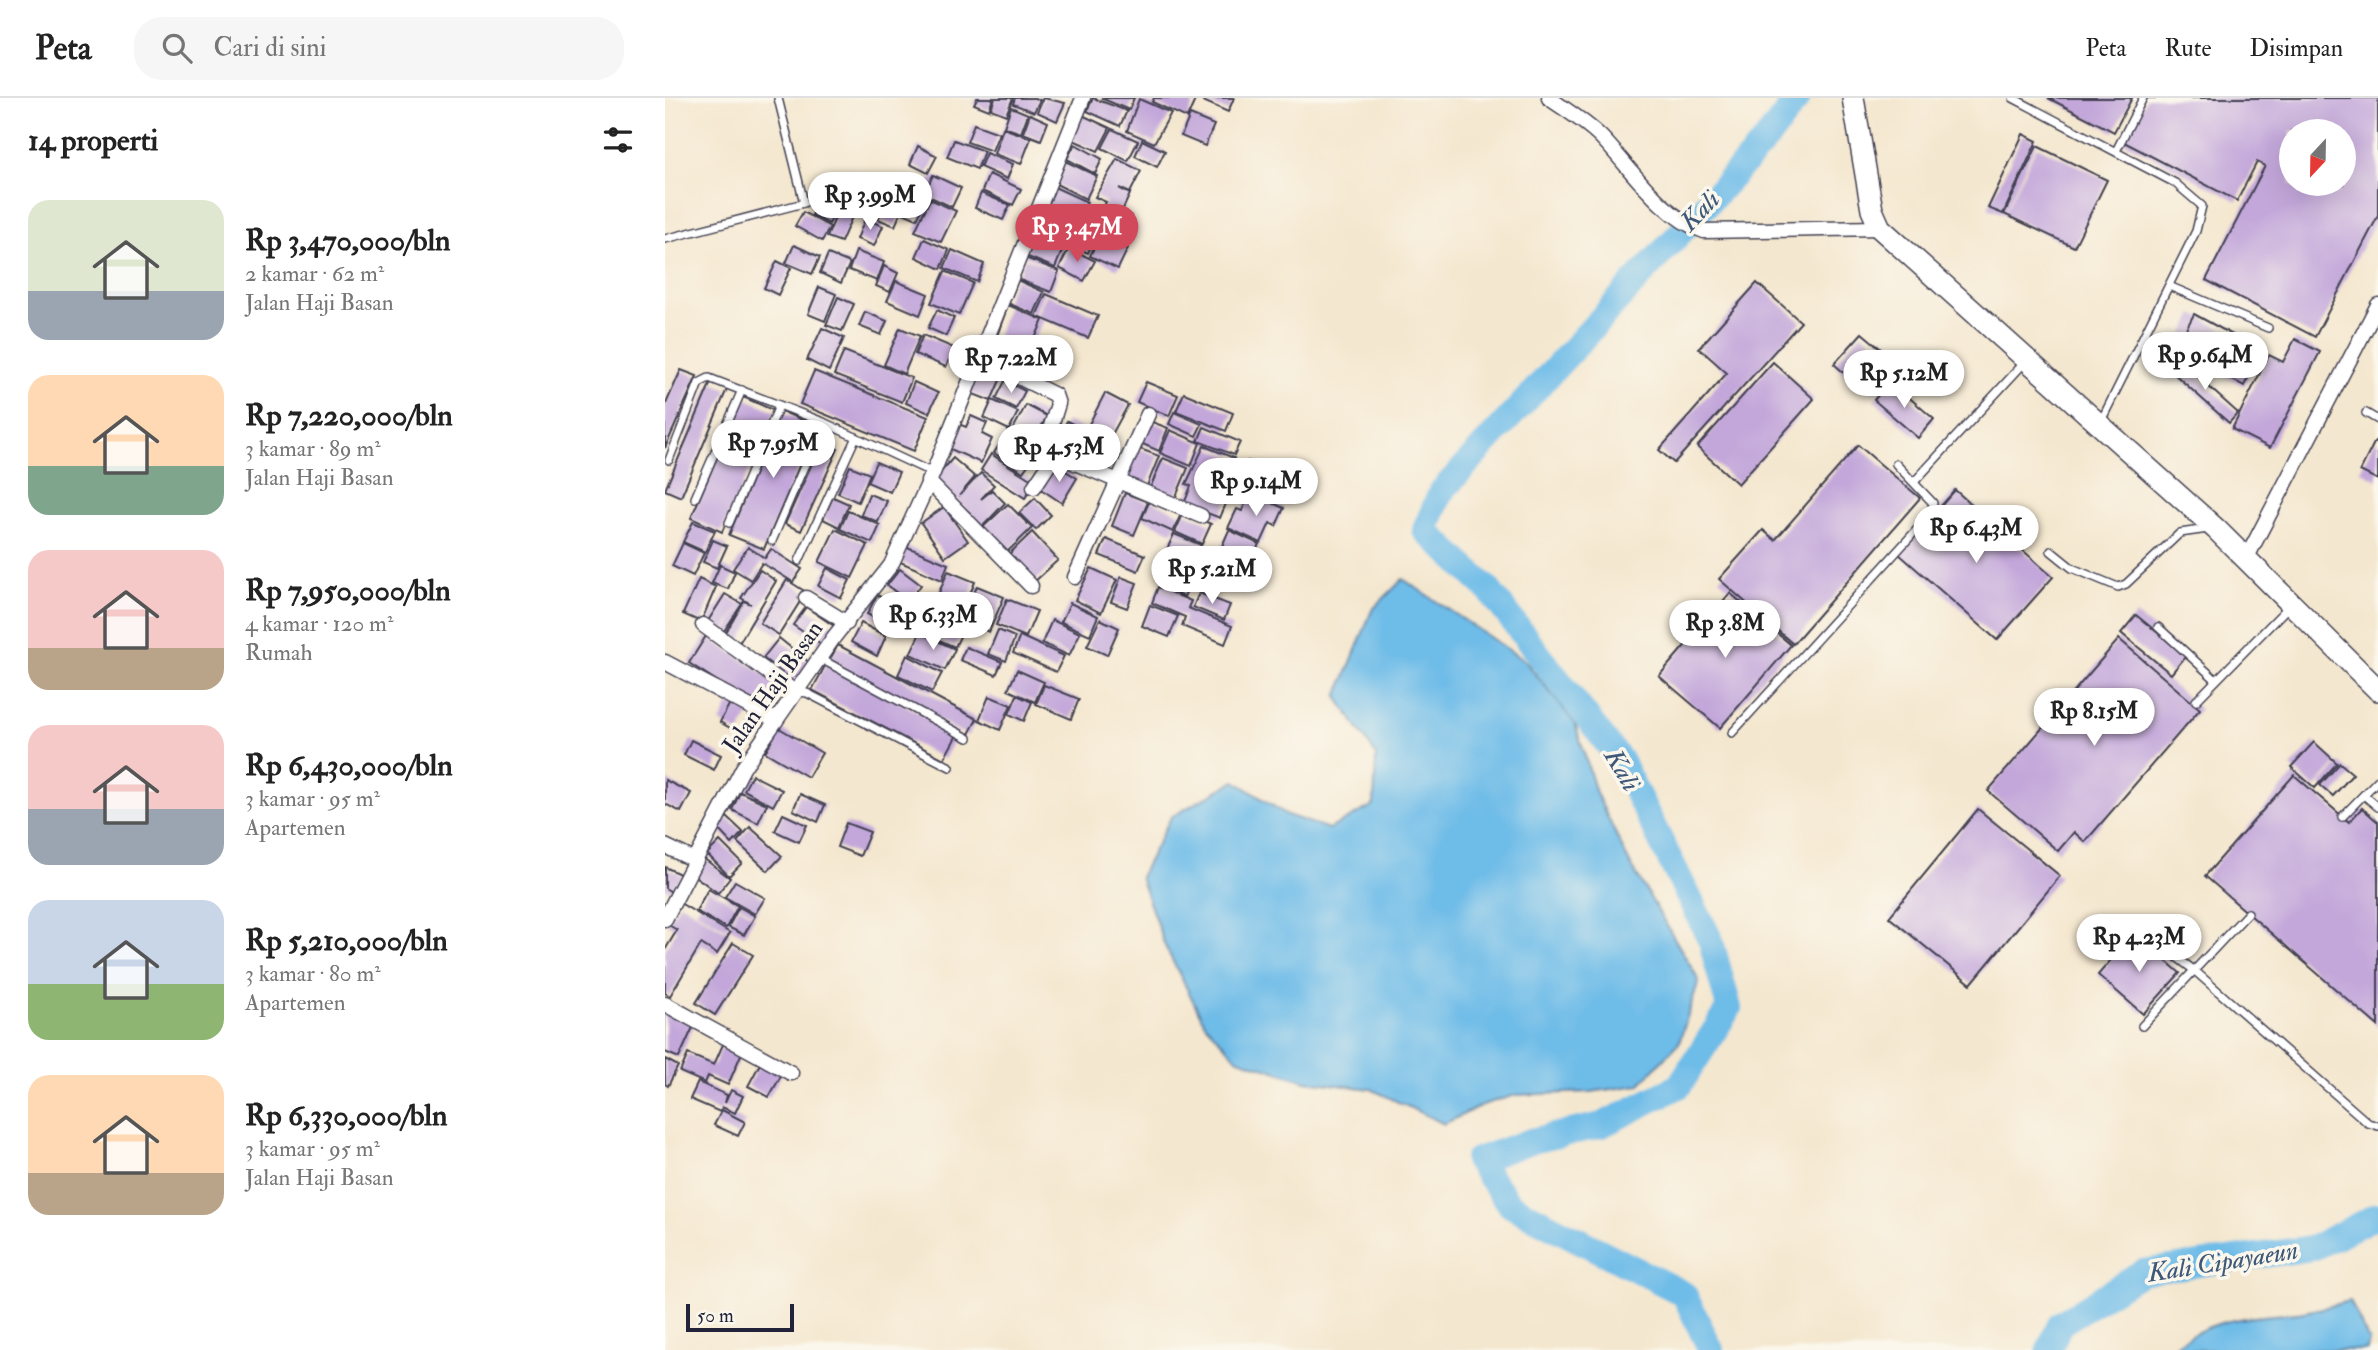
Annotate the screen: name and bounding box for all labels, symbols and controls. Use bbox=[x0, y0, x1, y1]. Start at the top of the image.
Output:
search box bbox=[134, 17, 624, 80]
text: Peta bbox=[35, 28, 92, 69]
icon: search bbox=[158, 29, 196, 67]
text: Cari di sini bbox=[214, 32, 327, 64]
text: Peta bbox=[2085, 33, 2126, 64]
text: Rute bbox=[2164, 33, 2212, 64]
text: Disimpan bbox=[2250, 33, 2343, 64]
north arrow bbox=[2279, 119, 2355, 196]
map controls bbox=[2279, 119, 2356, 196]
icon: filters bbox=[599, 121, 637, 159]
text: 14 properti bbox=[28, 122, 158, 159]
pin: Rp 3.99M bbox=[798, 172, 942, 232]
text: Rp 3.99M bbox=[824, 180, 916, 209]
water label: Kali bbox=[1672, 184, 1727, 239]
pin: Rp 3.47M bbox=[1005, 204, 1149, 264]
text: Rp 3.47M bbox=[1031, 212, 1123, 241]
text: Rp 3,470,000/bln bbox=[245, 222, 451, 259]
icon: home bbox=[84, 228, 168, 312]
text: 2 kamar · 62 m² bbox=[245, 259, 384, 288]
text: Jalan Haji Basan bbox=[245, 288, 394, 317]
pin: Rp 9.64M bbox=[2133, 332, 2277, 392]
pin: Rp 7.22M bbox=[939, 336, 1083, 395]
text: Rp 9.64M bbox=[2157, 340, 2253, 369]
text: Rp 7.22M bbox=[964, 343, 1058, 372]
pin: Rp 5.12M bbox=[1832, 350, 1976, 410]
text: Rp 5.12M bbox=[1859, 358, 1949, 387]
text: Rp 7,220,000/bln bbox=[245, 397, 453, 434]
icon: home bbox=[84, 403, 168, 487]
pin: Rp 7.95M bbox=[701, 420, 845, 480]
pin: Rp 4.53M bbox=[987, 424, 1131, 484]
text: Rp 7.95M bbox=[727, 428, 819, 457]
text: Rp 4.53M bbox=[1013, 432, 1105, 461]
text: 3 kamar · 89 m² bbox=[245, 434, 381, 463]
pin: Rp 9.14M bbox=[1184, 458, 1328, 518]
text: Jalan Haji Basan bbox=[245, 463, 394, 492]
text: Rp 9.14M bbox=[1210, 466, 1302, 495]
pin: Rp 6.43M bbox=[1904, 505, 2048, 565]
text: Rp 6.43M bbox=[1930, 513, 2022, 542]
pin: Rp 5.21M bbox=[1140, 546, 1284, 606]
text: Rp 5.21M bbox=[1167, 554, 1257, 583]
text: Rp 7,950,000/bln bbox=[245, 572, 451, 609]
icon: home bbox=[84, 578, 168, 662]
pin: Rp 6.33M bbox=[861, 592, 1005, 652]
text: Rp 6.33M bbox=[889, 600, 977, 629]
pin: Rp 3.8M bbox=[1660, 601, 1790, 660]
text: Rp 3.8M bbox=[1685, 608, 1765, 637]
text: 4 kamar · 120 m² bbox=[245, 609, 393, 638]
street label: Jalan Haji Basan bbox=[715, 615, 830, 760]
text: Rumah bbox=[245, 638, 313, 667]
pin: Rp 8.15M bbox=[2022, 688, 2166, 748]
text: Rp 8.15M bbox=[2050, 696, 2138, 725]
water label: Kali bbox=[1596, 741, 1647, 797]
text: Rp 6,430,000/bln bbox=[245, 747, 453, 784]
icon: home bbox=[84, 753, 168, 837]
text: 3 kamar · 95 m² bbox=[245, 784, 380, 813]
text: Apartemen bbox=[245, 813, 346, 842]
pin: Rp 4.23M bbox=[2067, 914, 2211, 974]
text: Rp 5,210,000/bln bbox=[245, 922, 448, 959]
text: Rp 4.23M bbox=[2092, 922, 2186, 951]
icon: home bbox=[84, 928, 168, 1012]
text: 3 kamar · 80 m² bbox=[245, 959, 381, 988]
text: Apartemen bbox=[245, 988, 346, 1017]
text: Rp 6,330,000/bln bbox=[245, 1097, 447, 1134]
icon: home bbox=[84, 1103, 168, 1187]
text: 3 kamar · 95 m² bbox=[245, 1134, 380, 1163]
text: Jalan Haji Basan bbox=[245, 1163, 394, 1192]
water label: Kali Cipayaeun bbox=[2144, 1234, 2300, 1290]
scale bar bbox=[686, 1301, 795, 1333]
text: 50 m bbox=[697, 1304, 734, 1328]

